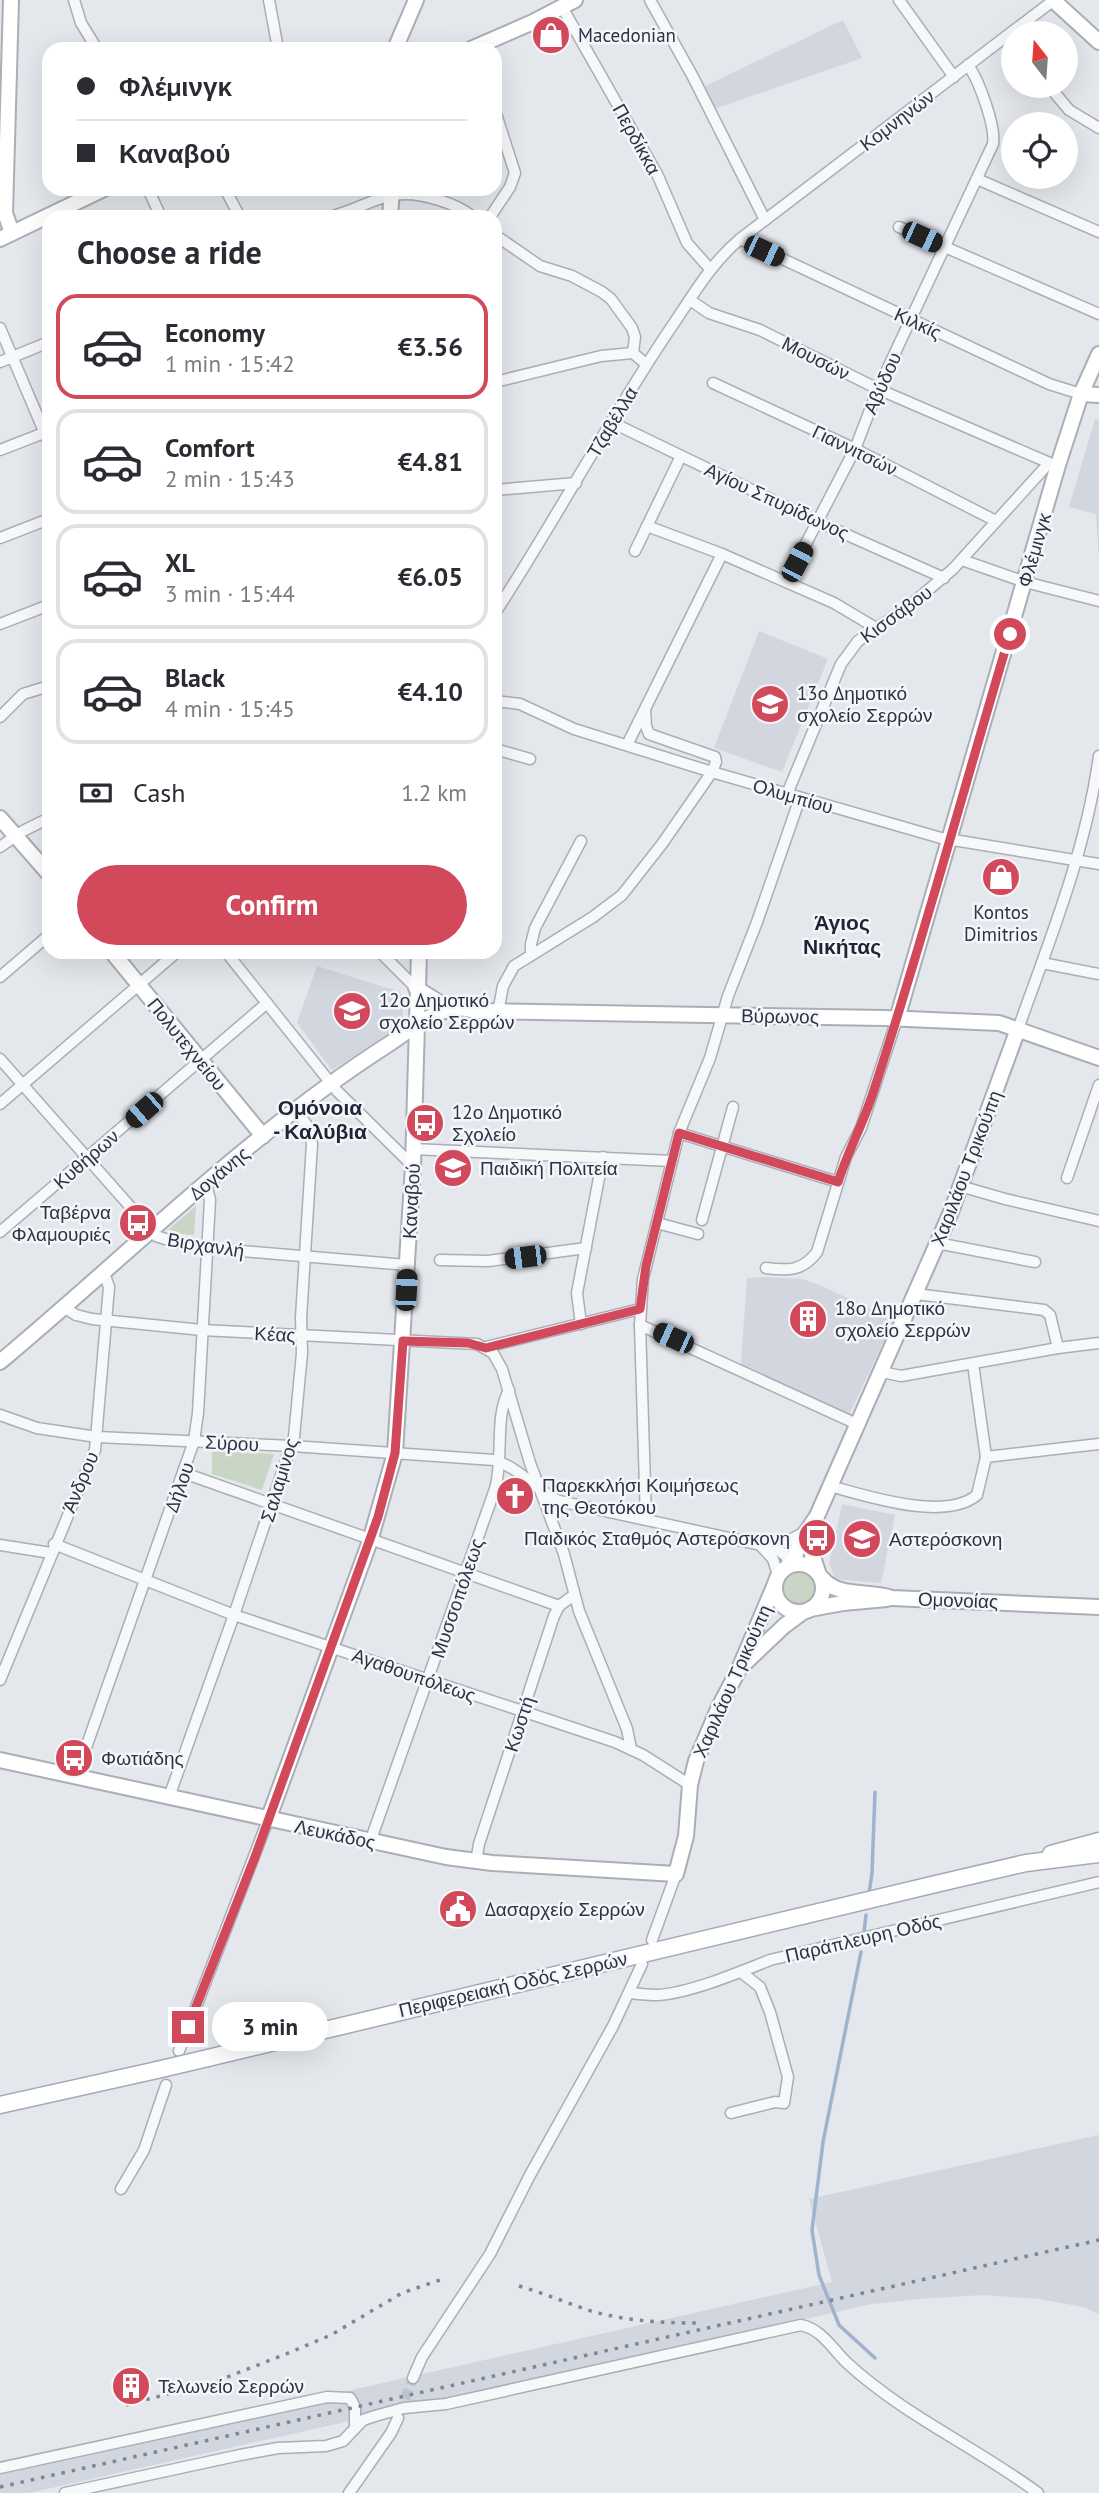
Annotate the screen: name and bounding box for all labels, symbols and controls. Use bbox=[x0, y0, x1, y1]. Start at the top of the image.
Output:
shop icon: Macedonian bbox=[530, 14, 572, 56]
north arrow bbox=[1001, 21, 1078, 98]
map controls bbox=[1001, 21, 1078, 189]
place label: Macedonian bbox=[578, 23, 676, 47]
text: Φλέμινγκ bbox=[119, 70, 232, 103]
street label: Κομνηνών bbox=[855, 84, 939, 156]
street label: Περδίκκα bbox=[608, 99, 666, 179]
button: locate bbox=[1001, 112, 1078, 189]
text: Καναβού bbox=[119, 137, 231, 170]
car bbox=[899, 219, 946, 255]
text: Choose a ride bbox=[77, 231, 262, 273]
car bbox=[741, 233, 788, 269]
street label: Κιλκίς bbox=[891, 302, 945, 344]
icon: car bbox=[81, 315, 144, 378]
text: Economy bbox=[165, 316, 265, 349]
text: €3.56 bbox=[398, 330, 463, 363]
street label: Μουσών bbox=[778, 331, 854, 385]
street label: Αβύδου bbox=[858, 348, 906, 418]
text: 1 min · 15:42 bbox=[165, 349, 295, 378]
street label: Τζαβέλλα bbox=[581, 382, 643, 462]
street label: Γιαννιτσών bbox=[809, 419, 901, 481]
icon: car bbox=[81, 430, 144, 493]
text: Comfort bbox=[165, 431, 255, 464]
text: €4.81 bbox=[398, 445, 463, 478]
street label: Αγίου Σπυρίδωνος bbox=[701, 457, 853, 545]
text: 2 min · 15:43 bbox=[165, 464, 295, 493]
street label: Φλέμινγκ bbox=[1012, 510, 1056, 590]
car bbox=[778, 539, 817, 585]
icon: car bbox=[81, 545, 144, 608]
text: XL bbox=[165, 546, 195, 579]
text: €6.05 bbox=[398, 560, 463, 593]
text: 3 min · 15:44 bbox=[165, 579, 295, 608]
street label: Κισσάβου bbox=[855, 580, 937, 648]
route start bbox=[994, 618, 1026, 650]
icon: car bbox=[81, 660, 144, 723]
text: Black bbox=[165, 661, 225, 694]
text: €4.10 bbox=[398, 675, 463, 708]
place label: 13ο Δημοτικό σχολείο Σερρών bbox=[797, 681, 932, 727]
school or university icon: 13ο Δημοτικό σχολείο Σερρών bbox=[749, 683, 791, 725]
text: 4 min · 15:45 bbox=[165, 694, 295, 723]
street label: Ολυμπίου bbox=[750, 773, 836, 819]
icon: cash bbox=[77, 774, 115, 812]
text: Cash bbox=[133, 776, 185, 809]
text: 1.2 km bbox=[401, 778, 467, 807]
shop icon: Kontos Dimitrios bbox=[980, 856, 1022, 898]
button: Confirm bbox=[77, 865, 467, 945]
place label: Kontos Dimitrios bbox=[964, 900, 1038, 946]
district label: Άγιος Νικήτας bbox=[803, 909, 881, 960]
place label: 12ο Δημοτικό σχολείο Σερρών bbox=[379, 988, 514, 1034]
school or university icon: 12ο Δημοτικό σχολείο Σερρών bbox=[331, 990, 373, 1032]
street label: Πολυτεχνείου bbox=[142, 993, 232, 1095]
street label: Βύρωνος bbox=[741, 1003, 819, 1029]
street label: Χαριλάου Τρικούπη bbox=[925, 1087, 1007, 1249]
car bbox=[122, 1088, 167, 1132]
district label: Ομόνοια - Καλύβια bbox=[273, 1094, 367, 1145]
place label: 12ο Δημοτικό Σχολείο bbox=[452, 1100, 562, 1146]
bus stop icon: 12ο Δημοτικό Σχολείο bbox=[404, 1102, 446, 1144]
street label: Κυθήρων bbox=[48, 1124, 124, 1194]
street label: Δογάνης bbox=[184, 1141, 254, 1205]
school or university icon: Παιδική Πολιτεία bbox=[432, 1147, 474, 1189]
place label: Παιδική Πολιτεία bbox=[480, 1156, 618, 1180]
street label: Καναβού bbox=[397, 1163, 425, 1239]
place label: Ταβέρνα Φλαμουριές bbox=[12, 1200, 111, 1246]
bus stop icon: Ταβέρνα Φλαμουριές bbox=[117, 1202, 159, 1244]
street label: Βιρχανλή bbox=[166, 1227, 246, 1263]
car bbox=[503, 1244, 548, 1270]
car bbox=[395, 1268, 418, 1312]
place label: 18ο Δημοτικό σχολείο Σερρών bbox=[835, 1296, 970, 1342]
building icon: 18ο Δημοτικό σχολείο Σερρών bbox=[787, 1298, 829, 1340]
car bbox=[650, 1320, 697, 1356]
street label: Κέας bbox=[254, 1321, 296, 1347]
street label: Σύρου bbox=[204, 1430, 260, 1456]
street label: Σαλαμίνος bbox=[255, 1435, 303, 1525]
street label: Άνδρου bbox=[56, 1448, 104, 1516]
street label: Δήλου bbox=[159, 1459, 199, 1515]
place label: Παρεκκλήσι Κοιμήσεως της Θεοτόκου bbox=[542, 1473, 739, 1519]
church icon: Παρεκκλήσι Κοιμήσεως της Θεοτόκου bbox=[494, 1475, 536, 1517]
bus stop icon: Παιδικός Σταθμός Αστερόσκονη bbox=[796, 1517, 838, 1559]
school or university icon: Αστερόσκονη bbox=[841, 1518, 883, 1560]
place label: Παιδικός Σταθμός Αστερόσκονη bbox=[524, 1526, 790, 1550]
place label: Αστερόσκονη bbox=[889, 1527, 1002, 1551]
street label: Μυσσοπόλεως bbox=[425, 1535, 489, 1661]
street label: Ομονοίας bbox=[917, 1587, 999, 1613]
street label: Χαριλάου Τρικούπη bbox=[687, 1601, 777, 1761]
street label: Αγαθουπόλεως bbox=[349, 1643, 479, 1707]
street label: Κωστή bbox=[499, 1693, 539, 1755]
bus stop icon: Φωτιάδης bbox=[53, 1737, 95, 1779]
place label: Φωτιάδης bbox=[101, 1746, 184, 1770]
street label: Λευκάδος bbox=[292, 1814, 378, 1854]
public building icon: Δασαρχείο Σερρών bbox=[437, 1888, 479, 1930]
place label: Δασαρχείο Σερρών bbox=[485, 1897, 645, 1921]
street label: Παράπλευρη Οδός bbox=[783, 1908, 943, 1968]
street label: Περιφερειακή Οδός Σερρών bbox=[396, 1946, 630, 2022]
callout: 3 min bbox=[212, 2002, 328, 2052]
route end bbox=[172, 2011, 204, 2043]
text: 3 min bbox=[242, 2012, 298, 2041]
building icon: Τελωνείο Σερρών bbox=[110, 2365, 152, 2407]
place label: Τελωνείο Σερρών bbox=[158, 2374, 304, 2398]

